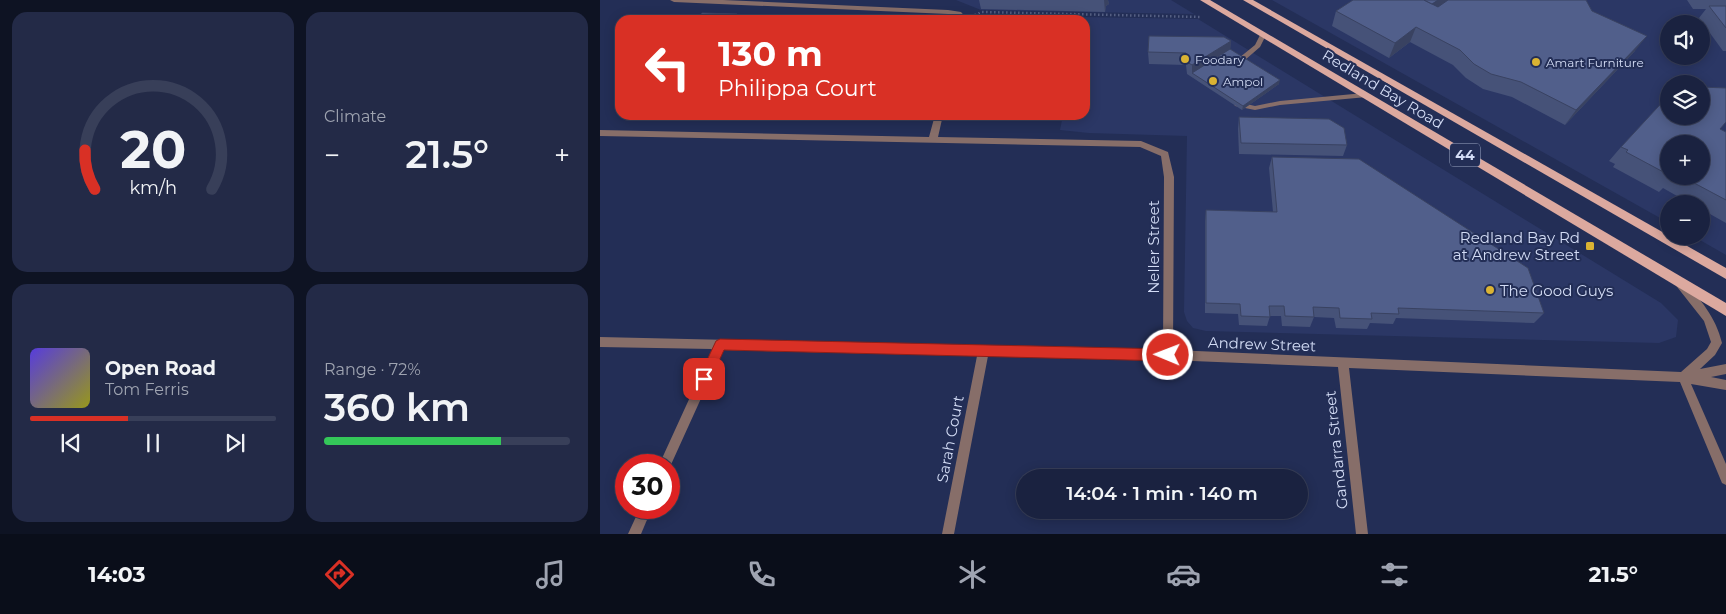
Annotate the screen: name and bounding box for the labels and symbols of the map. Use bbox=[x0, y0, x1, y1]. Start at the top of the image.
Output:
street label: Redland Bay Road bbox=[1319, 45, 1447, 133]
place label: Foodary bbox=[1195, 52, 1244, 67]
marker: Foodary bbox=[1179, 53, 1191, 65]
place label: Amart Furniture bbox=[1546, 55, 1644, 70]
marker: Amart Furniture bbox=[1530, 56, 1542, 68]
place label: Ampol bbox=[1223, 74, 1263, 89]
marker: Ampol bbox=[1207, 75, 1219, 87]
road number: 44 bbox=[1450, 144, 1480, 166]
street label: Neller Street bbox=[1144, 200, 1163, 294]
place label: Redland Bay Rd at Andrew Street bbox=[1453, 228, 1580, 264]
marker: Redland Bay Rd at Andrew Street bbox=[1584, 240, 1596, 252]
place label: The Good Guys bbox=[1500, 281, 1613, 300]
marker: The Good Guys bbox=[1484, 284, 1496, 296]
position arrow bbox=[1141, 328, 1193, 380]
street label: Andrew Street bbox=[1208, 333, 1316, 355]
pin bbox=[683, 358, 725, 400]
street label: Gandarra Street bbox=[1320, 390, 1352, 510]
street label: Sarah Court bbox=[932, 394, 968, 484]
speed limit sign: 30 bbox=[615, 454, 680, 519]

